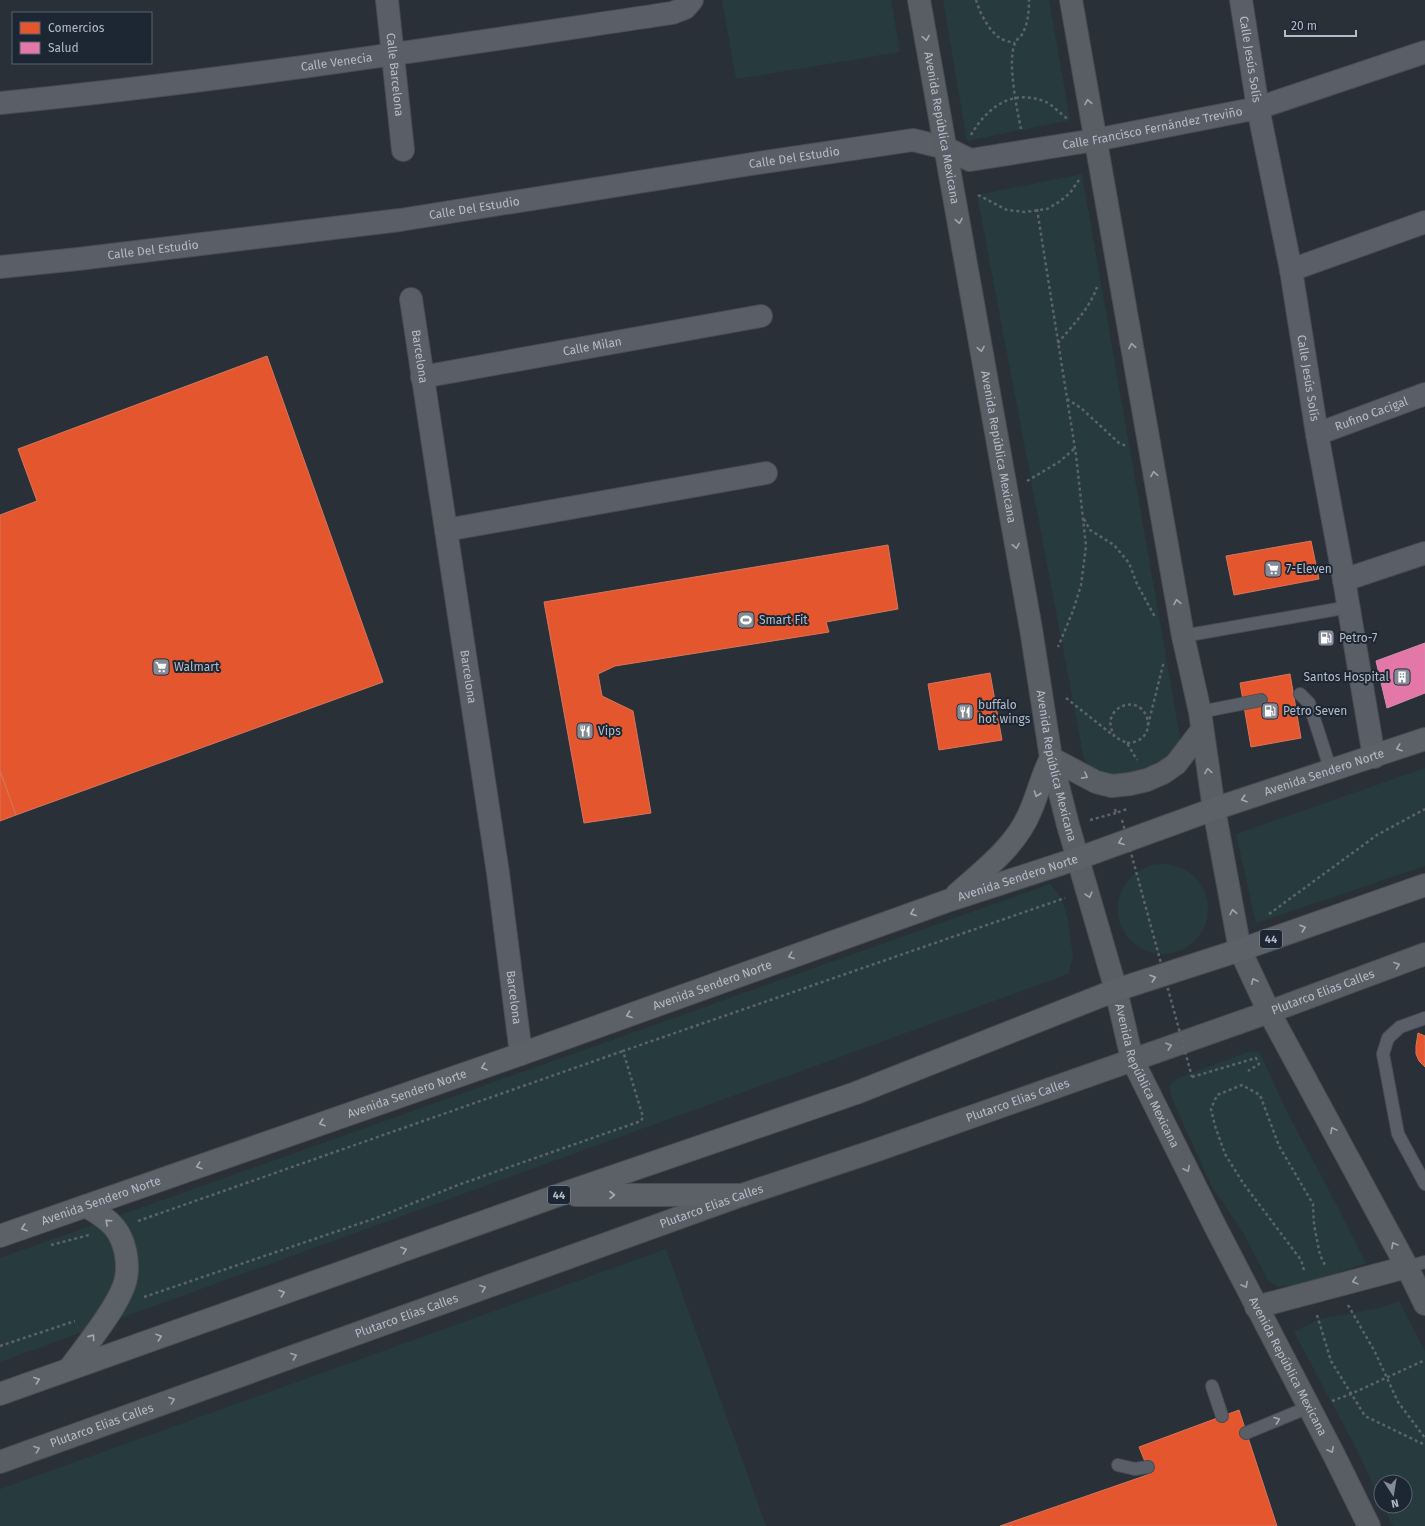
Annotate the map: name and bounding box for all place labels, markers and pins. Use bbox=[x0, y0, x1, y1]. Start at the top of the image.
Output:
supermarket icon: 7-Eleven bbox=[1263, 559, 1283, 579]
place label: 7-Eleven bbox=[1286, 562, 1332, 576]
sports icon: Smart Fit bbox=[736, 610, 756, 630]
place label: Smart Fit bbox=[759, 613, 808, 627]
fuel station icon: Petro-7 bbox=[1316, 628, 1336, 648]
place label: Petro-7 bbox=[1339, 631, 1377, 645]
supermarket icon: Walmart bbox=[151, 657, 171, 677]
place label: Walmart bbox=[174, 660, 220, 674]
building icon: Santos Hospital bbox=[1392, 667, 1412, 687]
place label: Santos Hospital bbox=[1303, 670, 1389, 684]
place label: buffalo hot wings bbox=[978, 698, 1031, 726]
fuel station icon: Petro Seven bbox=[1260, 701, 1280, 721]
restaurant icon: buffalo hot wings bbox=[955, 702, 975, 722]
place label: Petro Seven bbox=[1283, 704, 1347, 718]
restaurant icon: Vips bbox=[575, 721, 595, 741]
place label: Vips bbox=[598, 724, 621, 738]

